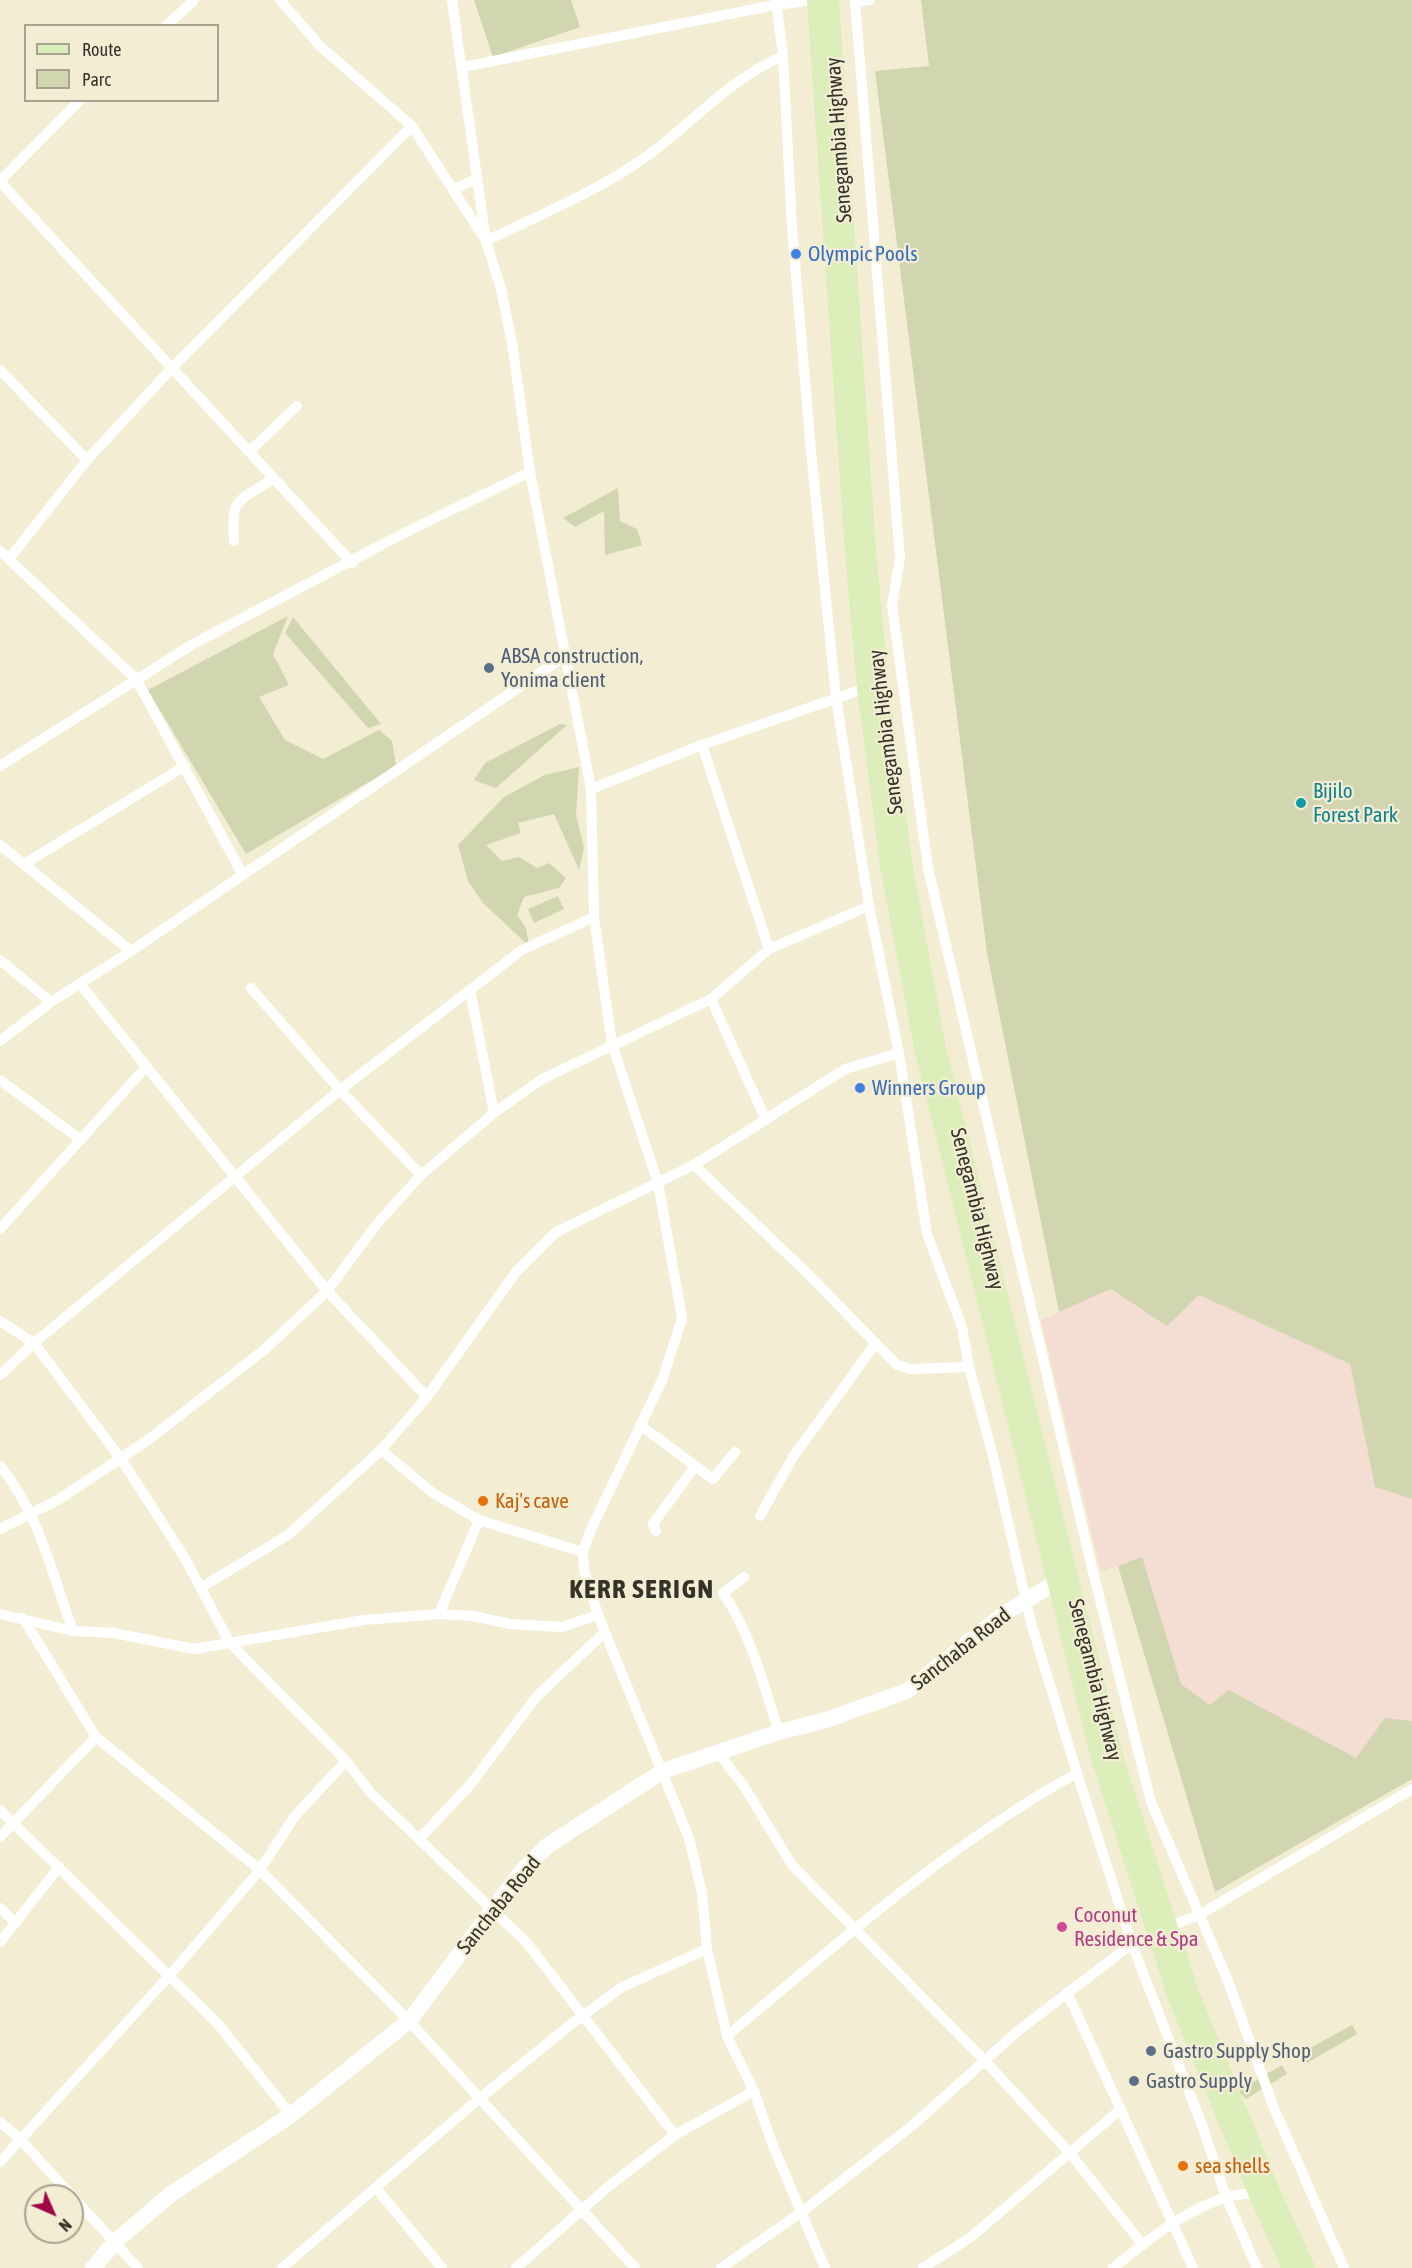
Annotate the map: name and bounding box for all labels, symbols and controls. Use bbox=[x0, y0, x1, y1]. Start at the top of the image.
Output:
legend bbox=[24, 24, 219, 102]
text: Route bbox=[82, 39, 121, 60]
street label: Senegambia Highway bbox=[821, 56, 857, 224]
text: Parc bbox=[82, 69, 111, 90]
place label: Olympic Pools bbox=[808, 241, 918, 267]
marker: Olympic Pools bbox=[789, 247, 803, 261]
place label: ABSA construction, Yonima client bbox=[501, 643, 643, 693]
street label: Senegambia Highway bbox=[863, 648, 909, 816]
marker: ABSA construction, Yonima client bbox=[482, 661, 496, 675]
place label: Bijilo Forest Park bbox=[1313, 778, 1398, 828]
marker: Bijilo Forest Park bbox=[1294, 796, 1308, 810]
place label: Winners Group bbox=[872, 1075, 986, 1101]
marker: Winners Group bbox=[853, 1081, 867, 1095]
street label: Senegambia Highway bbox=[945, 1125, 1009, 1293]
place label: Kaj's cave bbox=[495, 1488, 569, 1514]
marker: Kaj's cave bbox=[476, 1494, 490, 1508]
district label: KERR SERIGN bbox=[569, 1573, 715, 1605]
street label: Senegambia Highway bbox=[1063, 1596, 1127, 1764]
street label: Sanchaba Road bbox=[906, 1602, 1016, 1696]
street label: Sanchaba Road bbox=[452, 1851, 546, 1959]
place label: Coconut Residence & Spa bbox=[1074, 1902, 1198, 1952]
marker: Coconut Residence & Spa bbox=[1055, 1920, 1069, 1934]
place label: Gastro Supply Shop bbox=[1163, 2038, 1311, 2064]
marker: Gastro Supply Shop bbox=[1144, 2044, 1158, 2058]
place label: Gastro Supply bbox=[1146, 2068, 1252, 2094]
marker: Gastro Supply bbox=[1127, 2074, 1141, 2088]
place label: sea shells bbox=[1195, 2153, 1270, 2179]
marker: sea shells bbox=[1176, 2159, 1190, 2173]
north arrow bbox=[24, 2184, 84, 2244]
text: N bbox=[56, 2216, 75, 2235]

